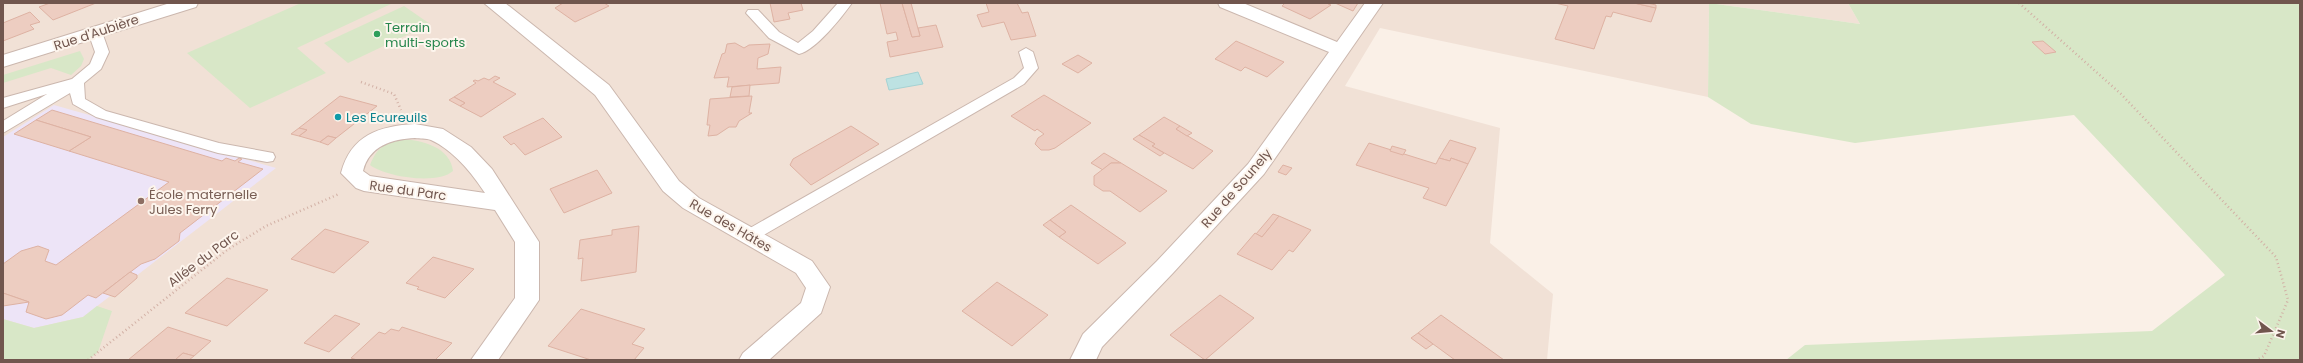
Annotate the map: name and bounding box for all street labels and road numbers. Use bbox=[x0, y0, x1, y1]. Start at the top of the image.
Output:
street label: Rue d'Aubière bbox=[51, 10, 141, 55]
street label: Rue de Sounely bbox=[1197, 144, 1277, 232]
street label: Rue du Parc bbox=[368, 176, 448, 205]
street label: Rue des Hâtes bbox=[686, 194, 776, 257]
street label: Allée du Parc bbox=[164, 225, 243, 291]

